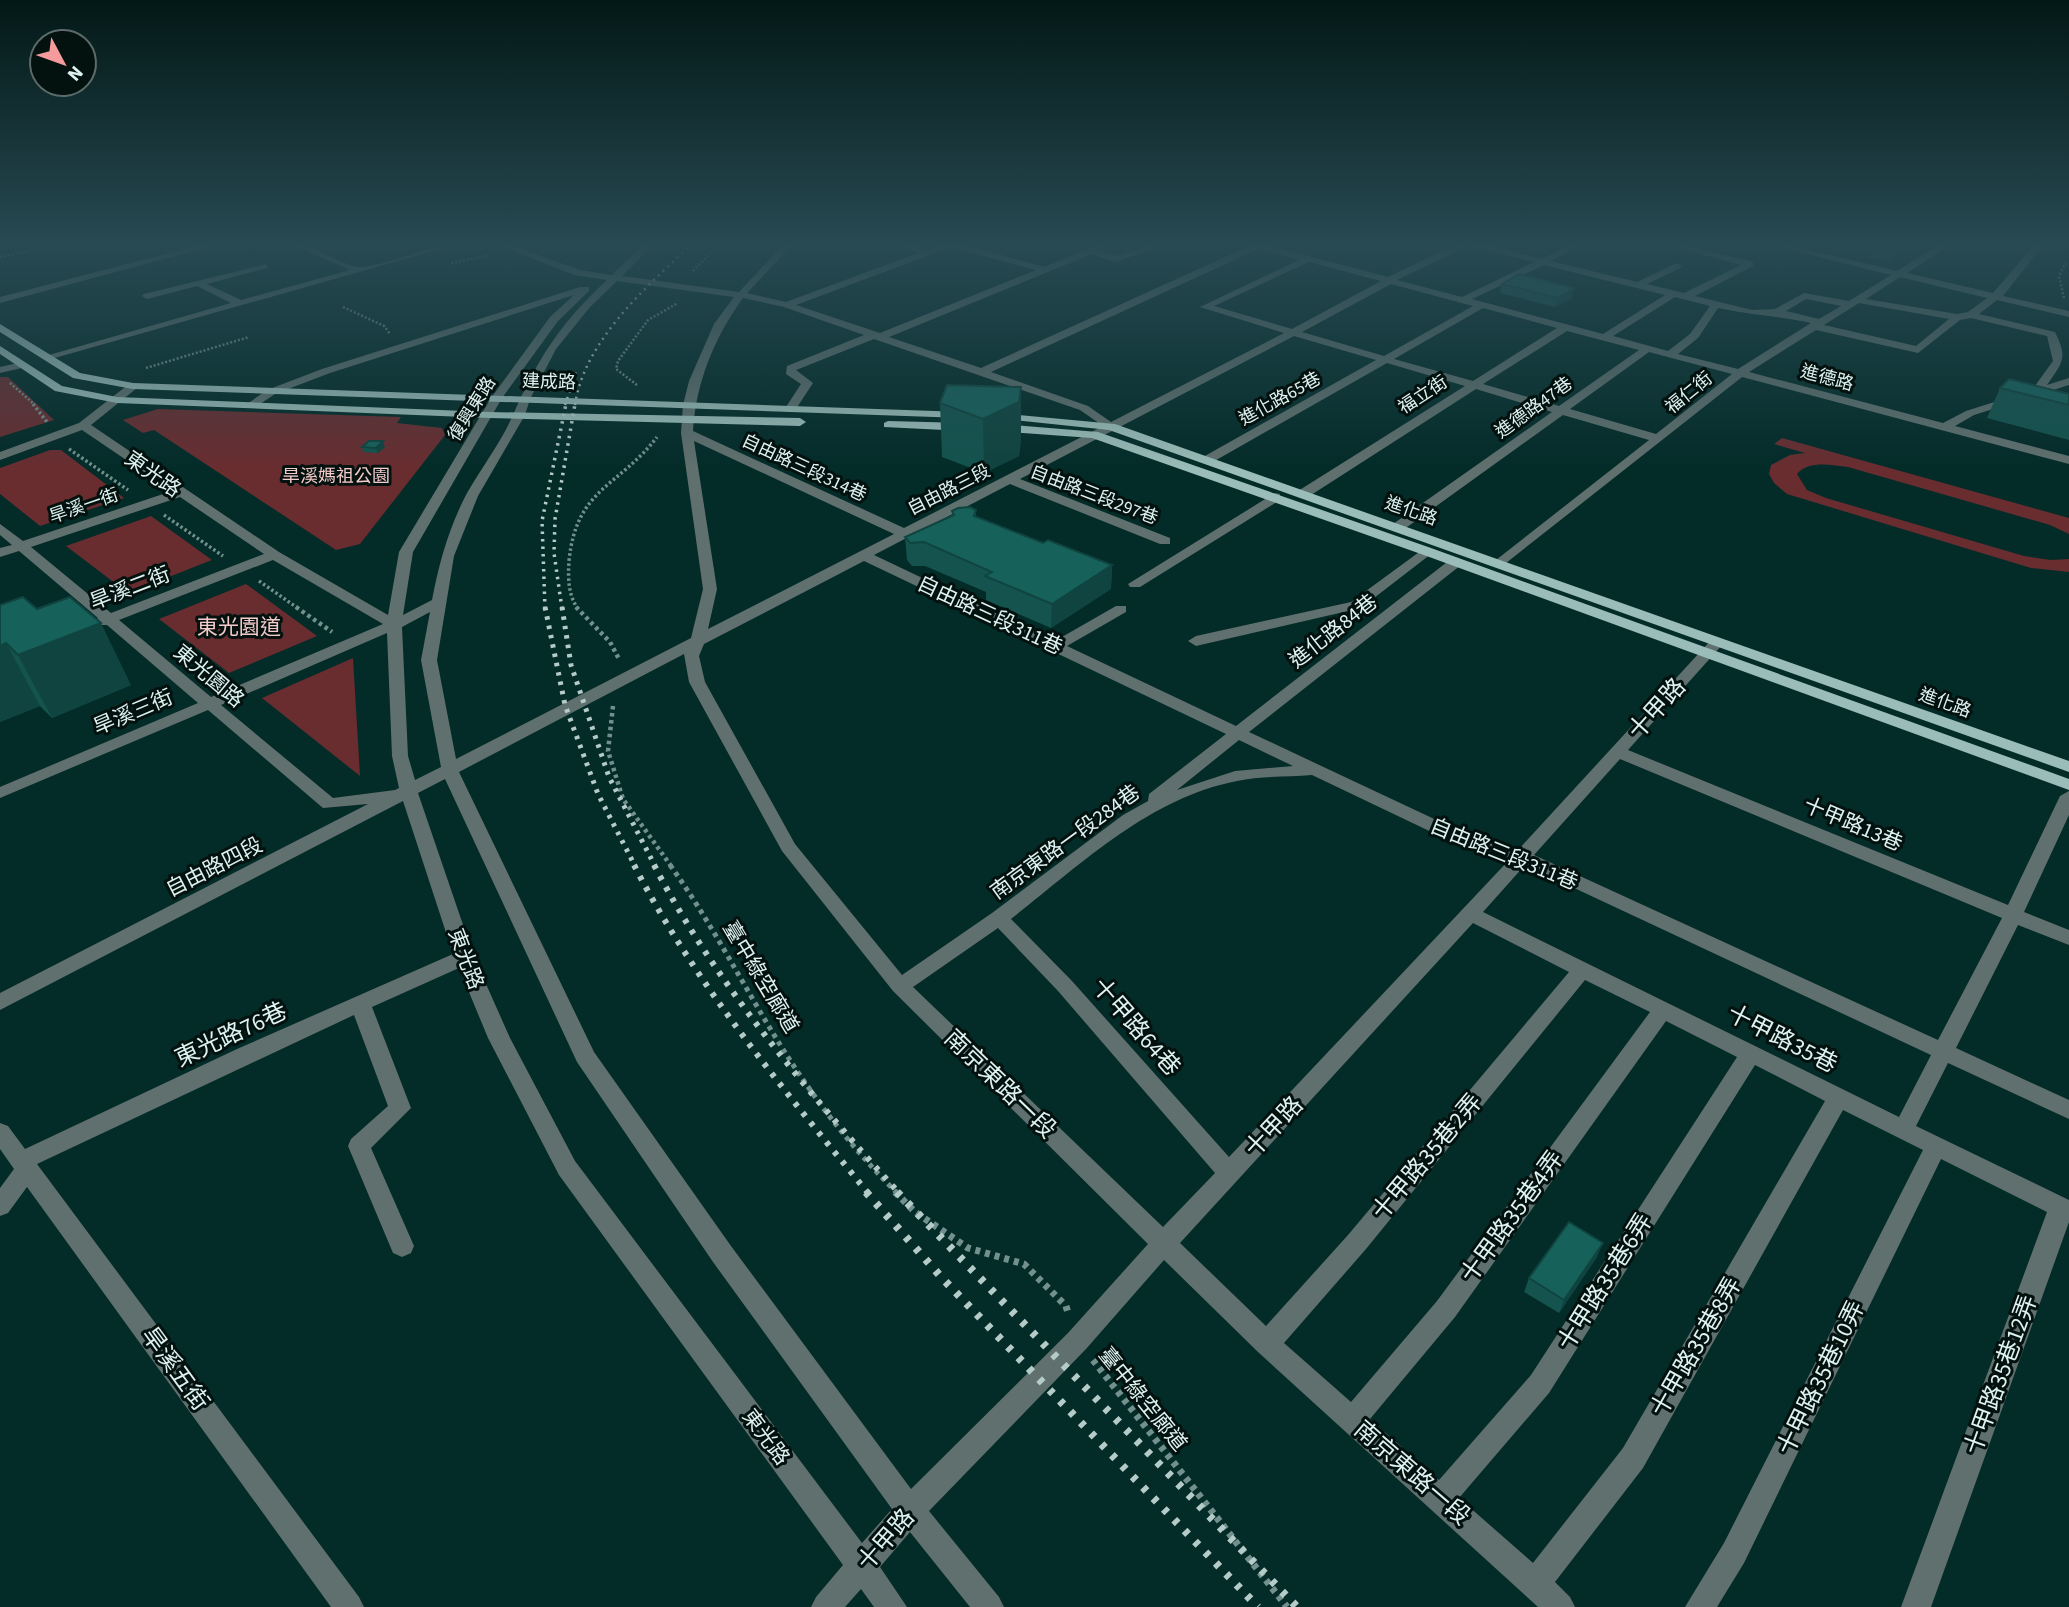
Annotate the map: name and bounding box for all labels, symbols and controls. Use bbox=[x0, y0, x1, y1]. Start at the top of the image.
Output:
north arrow bbox=[28, 28, 98, 98]
text: N bbox=[60, 60, 89, 87]
street label: 進德路 bbox=[1798, 359, 1856, 397]
street label: 進化路65巷 bbox=[1235, 366, 1325, 432]
street label: 福仁街 bbox=[1660, 366, 1718, 420]
street label: 建成路 bbox=[522, 369, 576, 395]
street label: 福立街 bbox=[1394, 370, 1452, 420]
street label: 進德路47巷 bbox=[1490, 371, 1578, 445]
street label: 復興東路 bbox=[442, 372, 502, 446]
street label: 自由路三段314巷 bbox=[738, 428, 870, 508]
street label: 東光路 bbox=[119, 444, 187, 504]
street label: 自由路三段 bbox=[903, 458, 995, 522]
street label: 自由路三段297巷 bbox=[1027, 459, 1161, 531]
park label: 旱溪媽祖公園 bbox=[282, 464, 390, 489]
street label: 旱溪一街 bbox=[46, 482, 122, 530]
street label: 進化路 bbox=[1381, 490, 1441, 532]
street label: 旱溪二街 bbox=[85, 559, 175, 617]
street label: 自由路三段311巷 bbox=[912, 568, 1068, 662]
street label: 進化路84巷 bbox=[1282, 587, 1384, 675]
park label: 東光園道 bbox=[197, 612, 281, 642]
street label: 東光園路 bbox=[167, 638, 251, 714]
street label: 十甲路 bbox=[1620, 671, 1694, 747]
street label: 旱溪三街 bbox=[88, 682, 178, 742]
street label: 進化路 bbox=[1915, 682, 1975, 724]
street label: 南京東路一段284巷 bbox=[984, 777, 1146, 907]
street label: 十甲路13巷 bbox=[1799, 790, 1907, 858]
street label: 自由路三段311巷 bbox=[1425, 811, 1583, 897]
street label: 自由路四段 bbox=[160, 830, 268, 904]
street label: 臺中綠空廊道 bbox=[716, 915, 806, 1039]
street label: 東光路 bbox=[441, 924, 491, 994]
street label: 十甲路64巷 bbox=[1083, 970, 1189, 1084]
street label: 東光路76巷 bbox=[169, 994, 293, 1076]
street label: 十甲路35巷 bbox=[1721, 996, 1843, 1082]
street label: 南京東路一段 bbox=[936, 1021, 1064, 1147]
street label: 十甲路35巷2弄 bbox=[1364, 1086, 1490, 1228]
street label: 十甲路 bbox=[1237, 1089, 1311, 1165]
street label: 十甲路35巷4弄 bbox=[1452, 1144, 1572, 1290]
street label: 十甲路35巷6弄 bbox=[1549, 1207, 1661, 1357]
street label: 十甲路35巷8弄 bbox=[1642, 1271, 1750, 1423]
street label: 十甲路35巷12弄 bbox=[1956, 1290, 2046, 1460]
street label: 十甲路35巷10弄 bbox=[1769, 1295, 1873, 1461]
street label: 旱溪五街 bbox=[133, 1320, 217, 1418]
street label: 臺中綠空廊道 bbox=[1092, 1341, 1194, 1457]
street label: 東光路 bbox=[735, 1403, 797, 1471]
street label: 南京東路一段 bbox=[1346, 1413, 1478, 1533]
street label: 十甲路 bbox=[849, 1501, 923, 1579]

